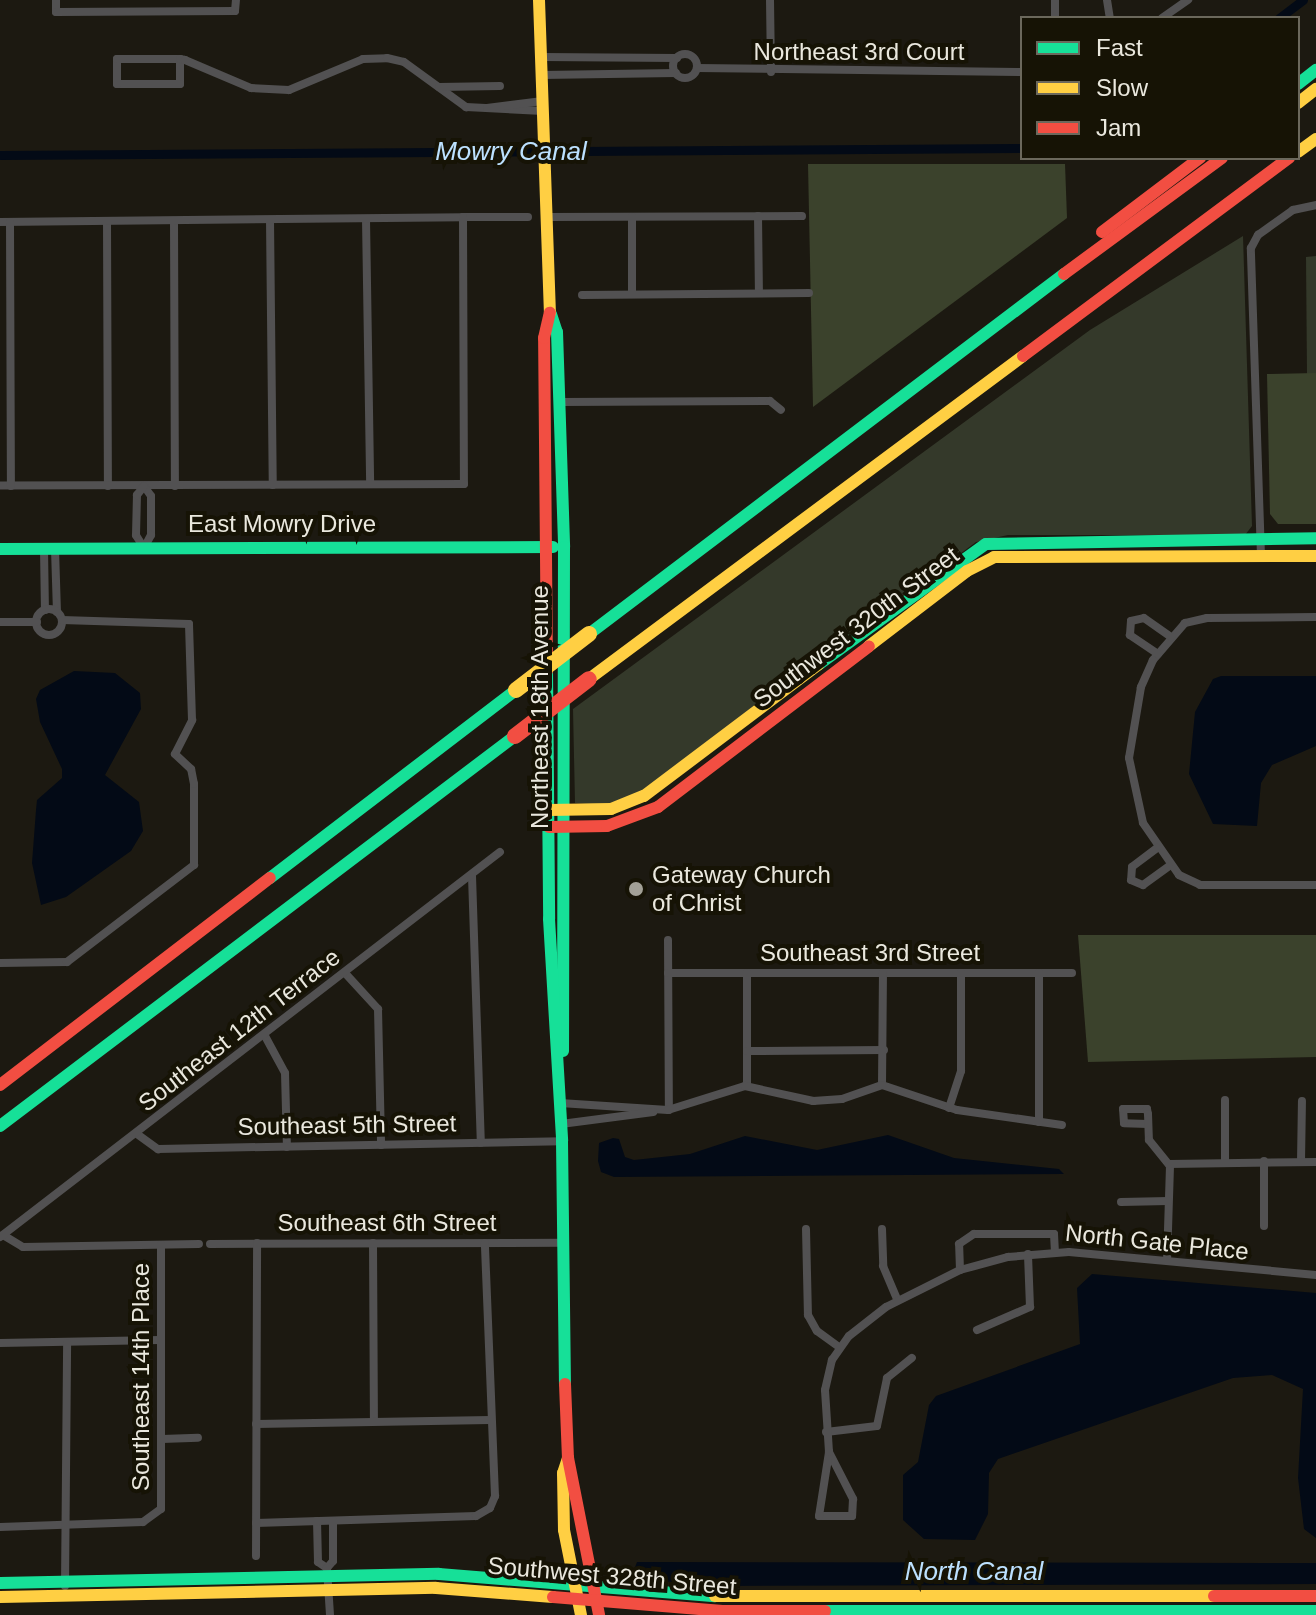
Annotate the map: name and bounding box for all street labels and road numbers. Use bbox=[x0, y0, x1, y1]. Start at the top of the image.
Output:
street label: Northeast 3rd Court bbox=[754, 38, 964, 66]
street label: East Mowry Drive bbox=[188, 510, 376, 538]
street label: Southwest 320th Street bbox=[748, 540, 964, 714]
street label: Northeast 18th Avenue bbox=[526, 584, 554, 830]
street label: Southeast 3rd Street bbox=[760, 939, 980, 967]
street label: Southeast 12th Terrace bbox=[132, 942, 346, 1118]
street label: Southeast 5th Street bbox=[237, 1109, 457, 1141]
street label: Southeast 6th Street bbox=[278, 1209, 496, 1237]
street label: North Gate Place bbox=[1064, 1218, 1250, 1266]
street label: Southeast 14th Place bbox=[127, 1263, 155, 1491]
street label: Southwest 328th Street bbox=[486, 1551, 738, 1601]

